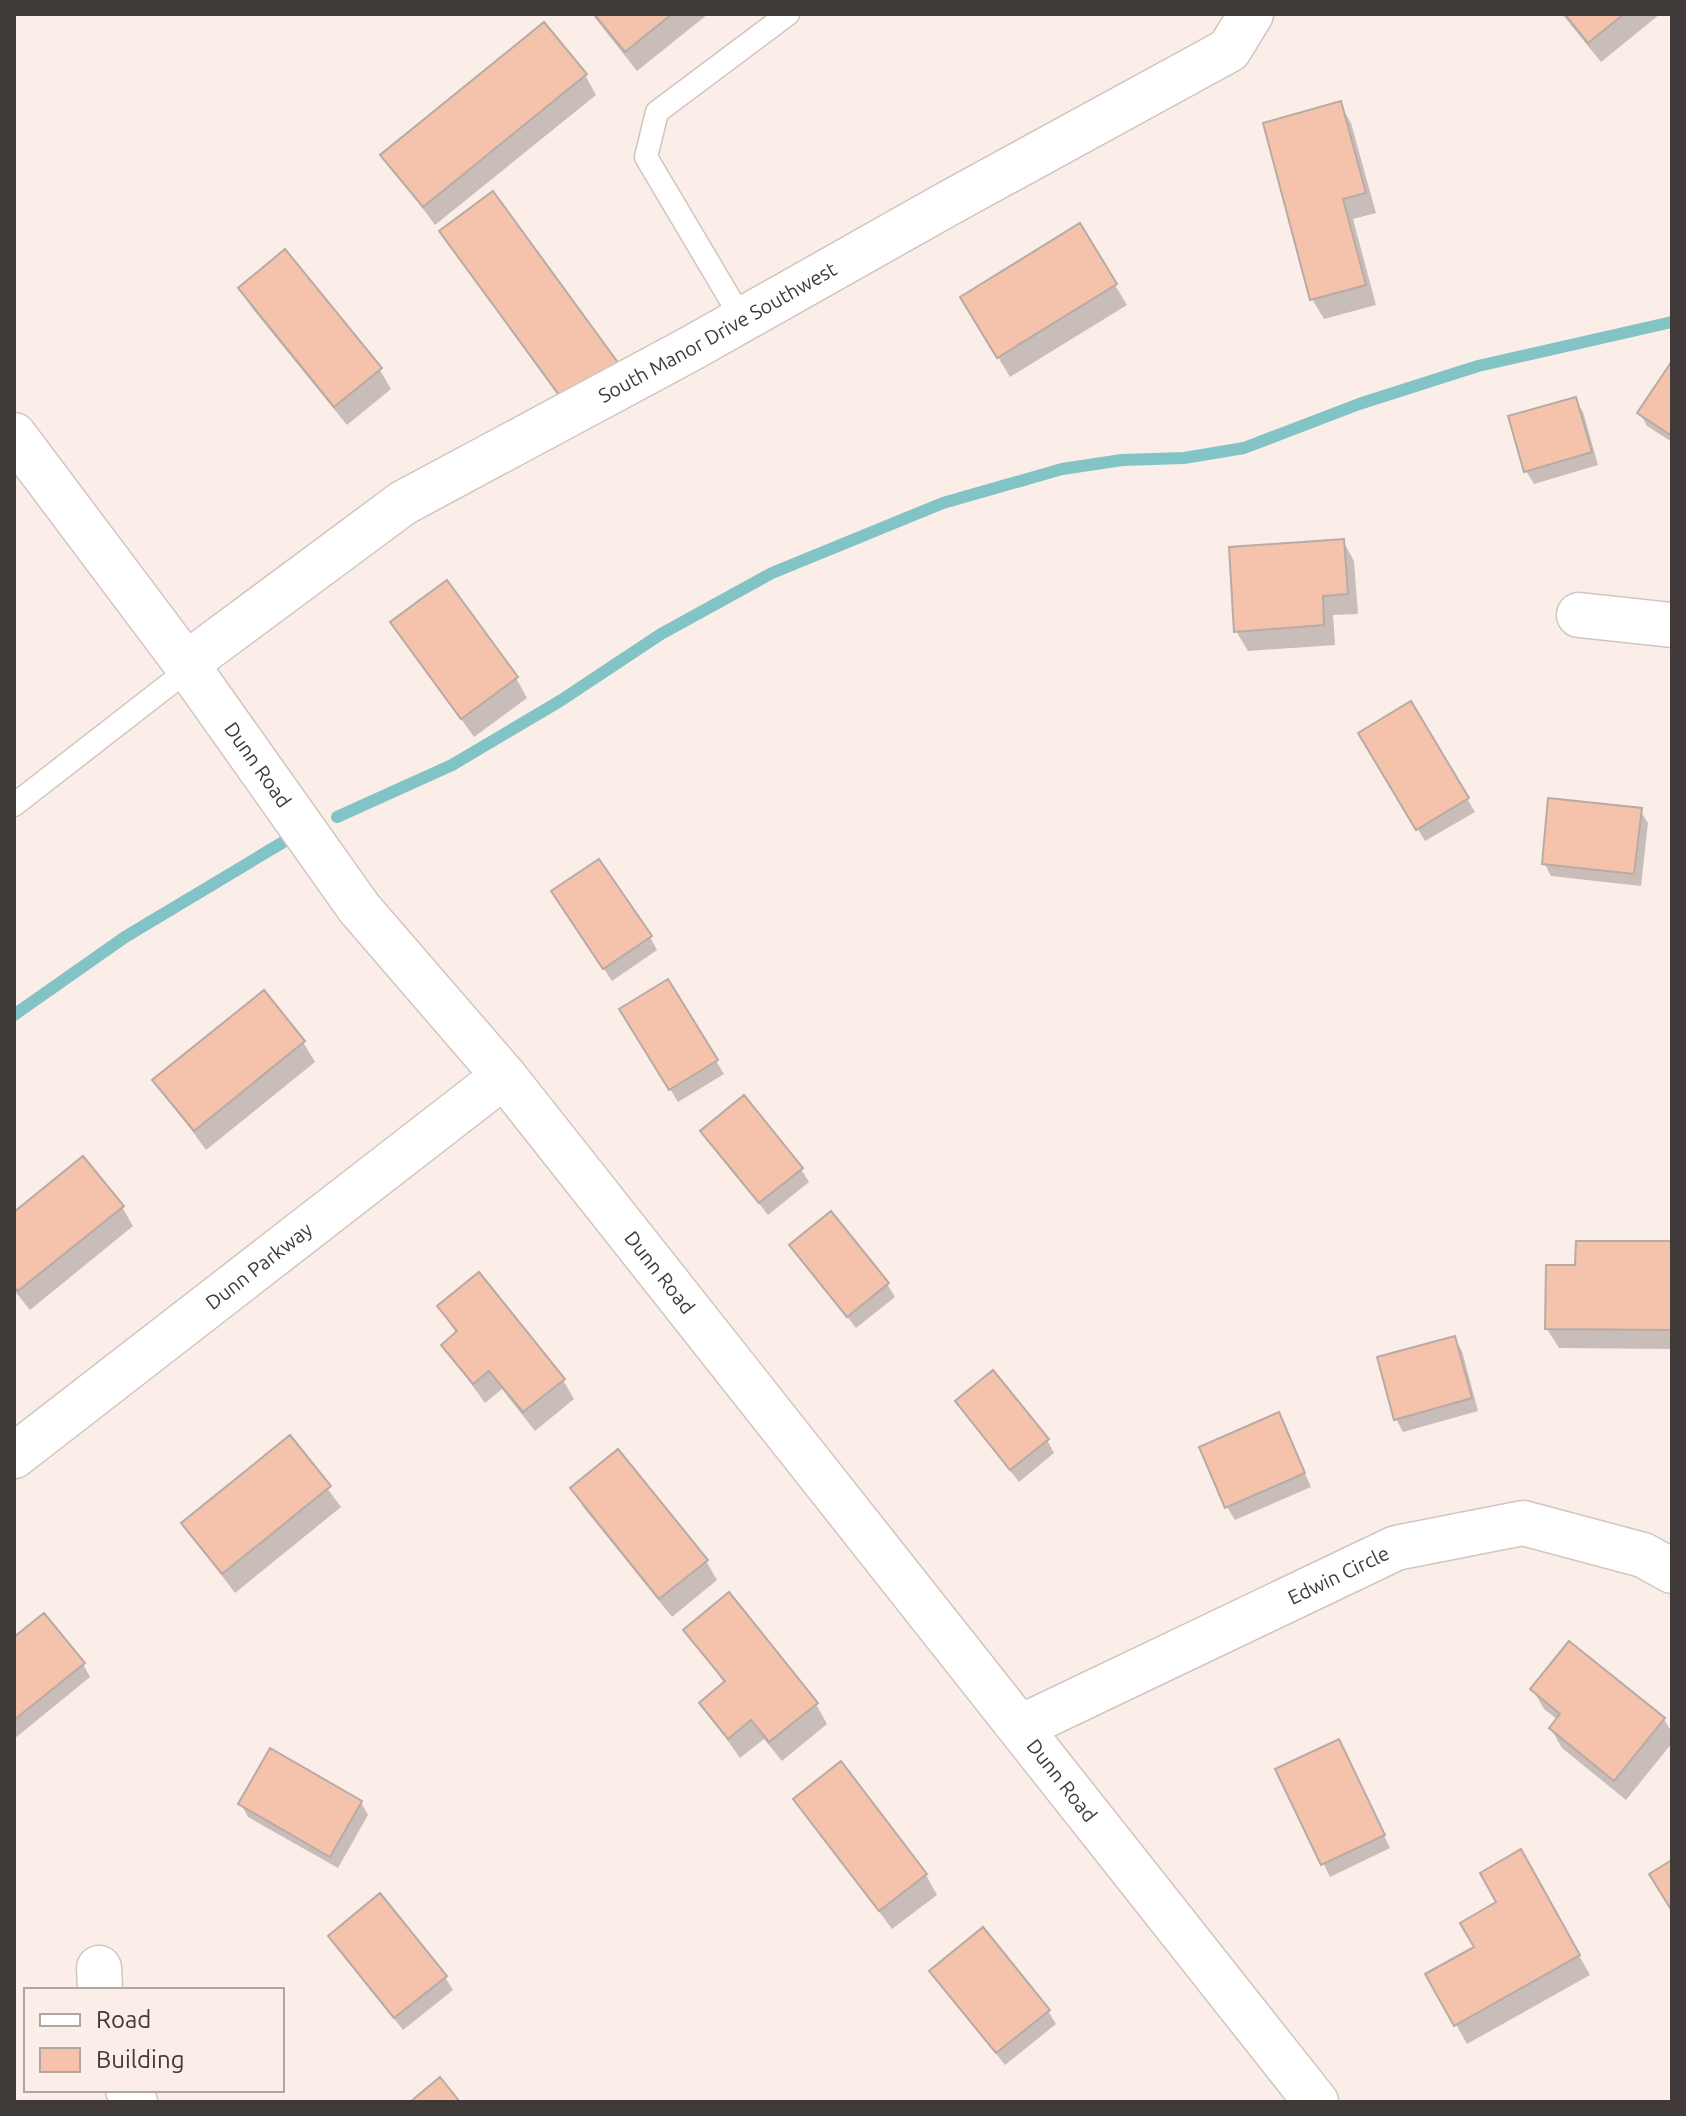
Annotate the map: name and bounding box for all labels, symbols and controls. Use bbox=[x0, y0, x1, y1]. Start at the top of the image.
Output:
street label: South Manor Drive Southwest bbox=[594, 257, 840, 407]
street label: Dunn Road bbox=[220, 717, 296, 812]
street label: Dunn Parkway bbox=[201, 1217, 317, 1314]
street label: Dunn Road bbox=[620, 1226, 700, 1318]
street label: Edwin Circle bbox=[1284, 1541, 1393, 1609]
street label: Dunn Road bbox=[1022, 1734, 1102, 1826]
legend bbox=[24, 1988, 284, 2092]
text: Road bbox=[96, 2006, 151, 2033]
text: Building bbox=[96, 2046, 184, 2073]

